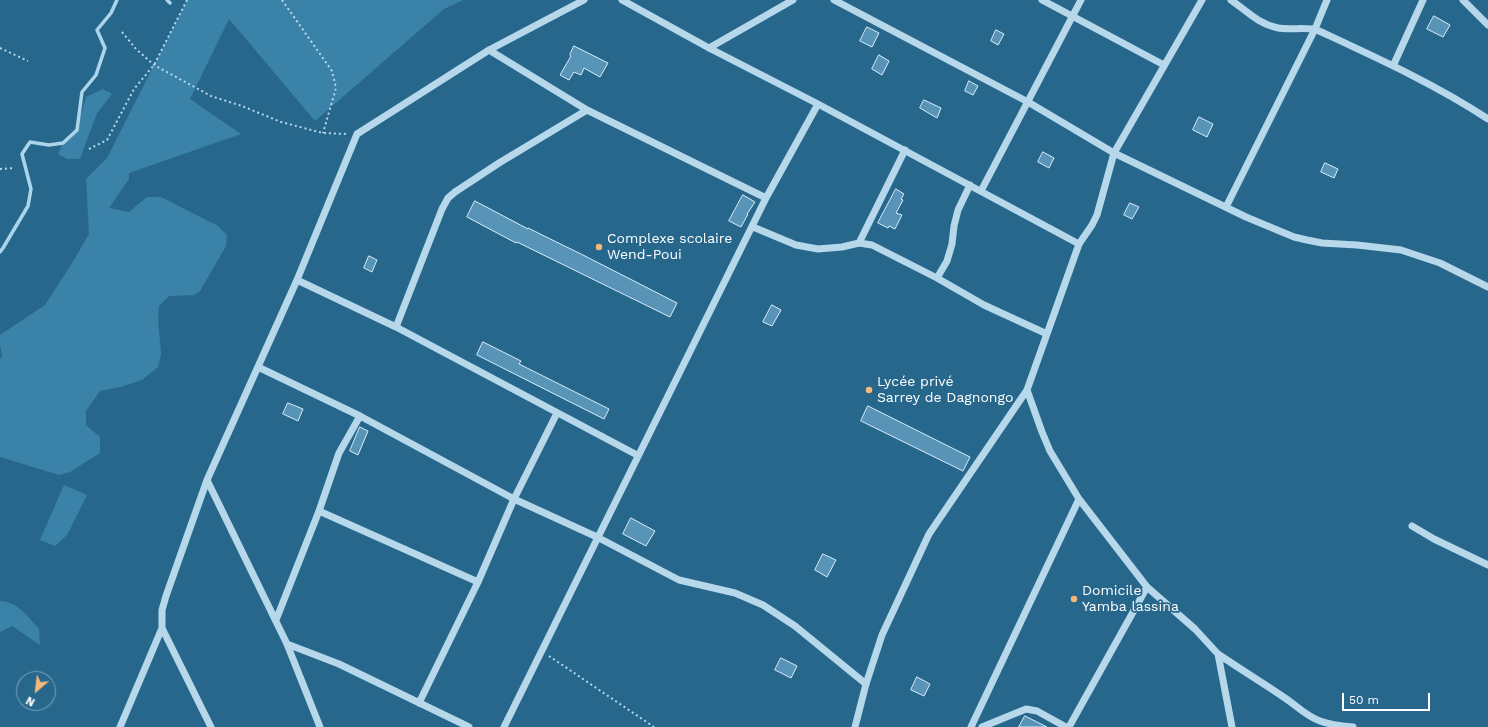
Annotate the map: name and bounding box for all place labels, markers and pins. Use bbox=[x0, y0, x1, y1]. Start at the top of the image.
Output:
place label: Complexe scolaire Wend-Poui bbox=[607, 231, 732, 264]
marker: Complexe scolaire Wend-Poui bbox=[594, 242, 604, 252]
place label: Lycée privé Sarrey de Dagnongo bbox=[877, 374, 1013, 406]
marker: Lycée privé Sarrey de Dagnongo bbox=[864, 385, 874, 395]
place label: Domicile Yamba lassina bbox=[1082, 583, 1179, 616]
marker: Domicile Yamba lassina bbox=[1069, 594, 1079, 604]

